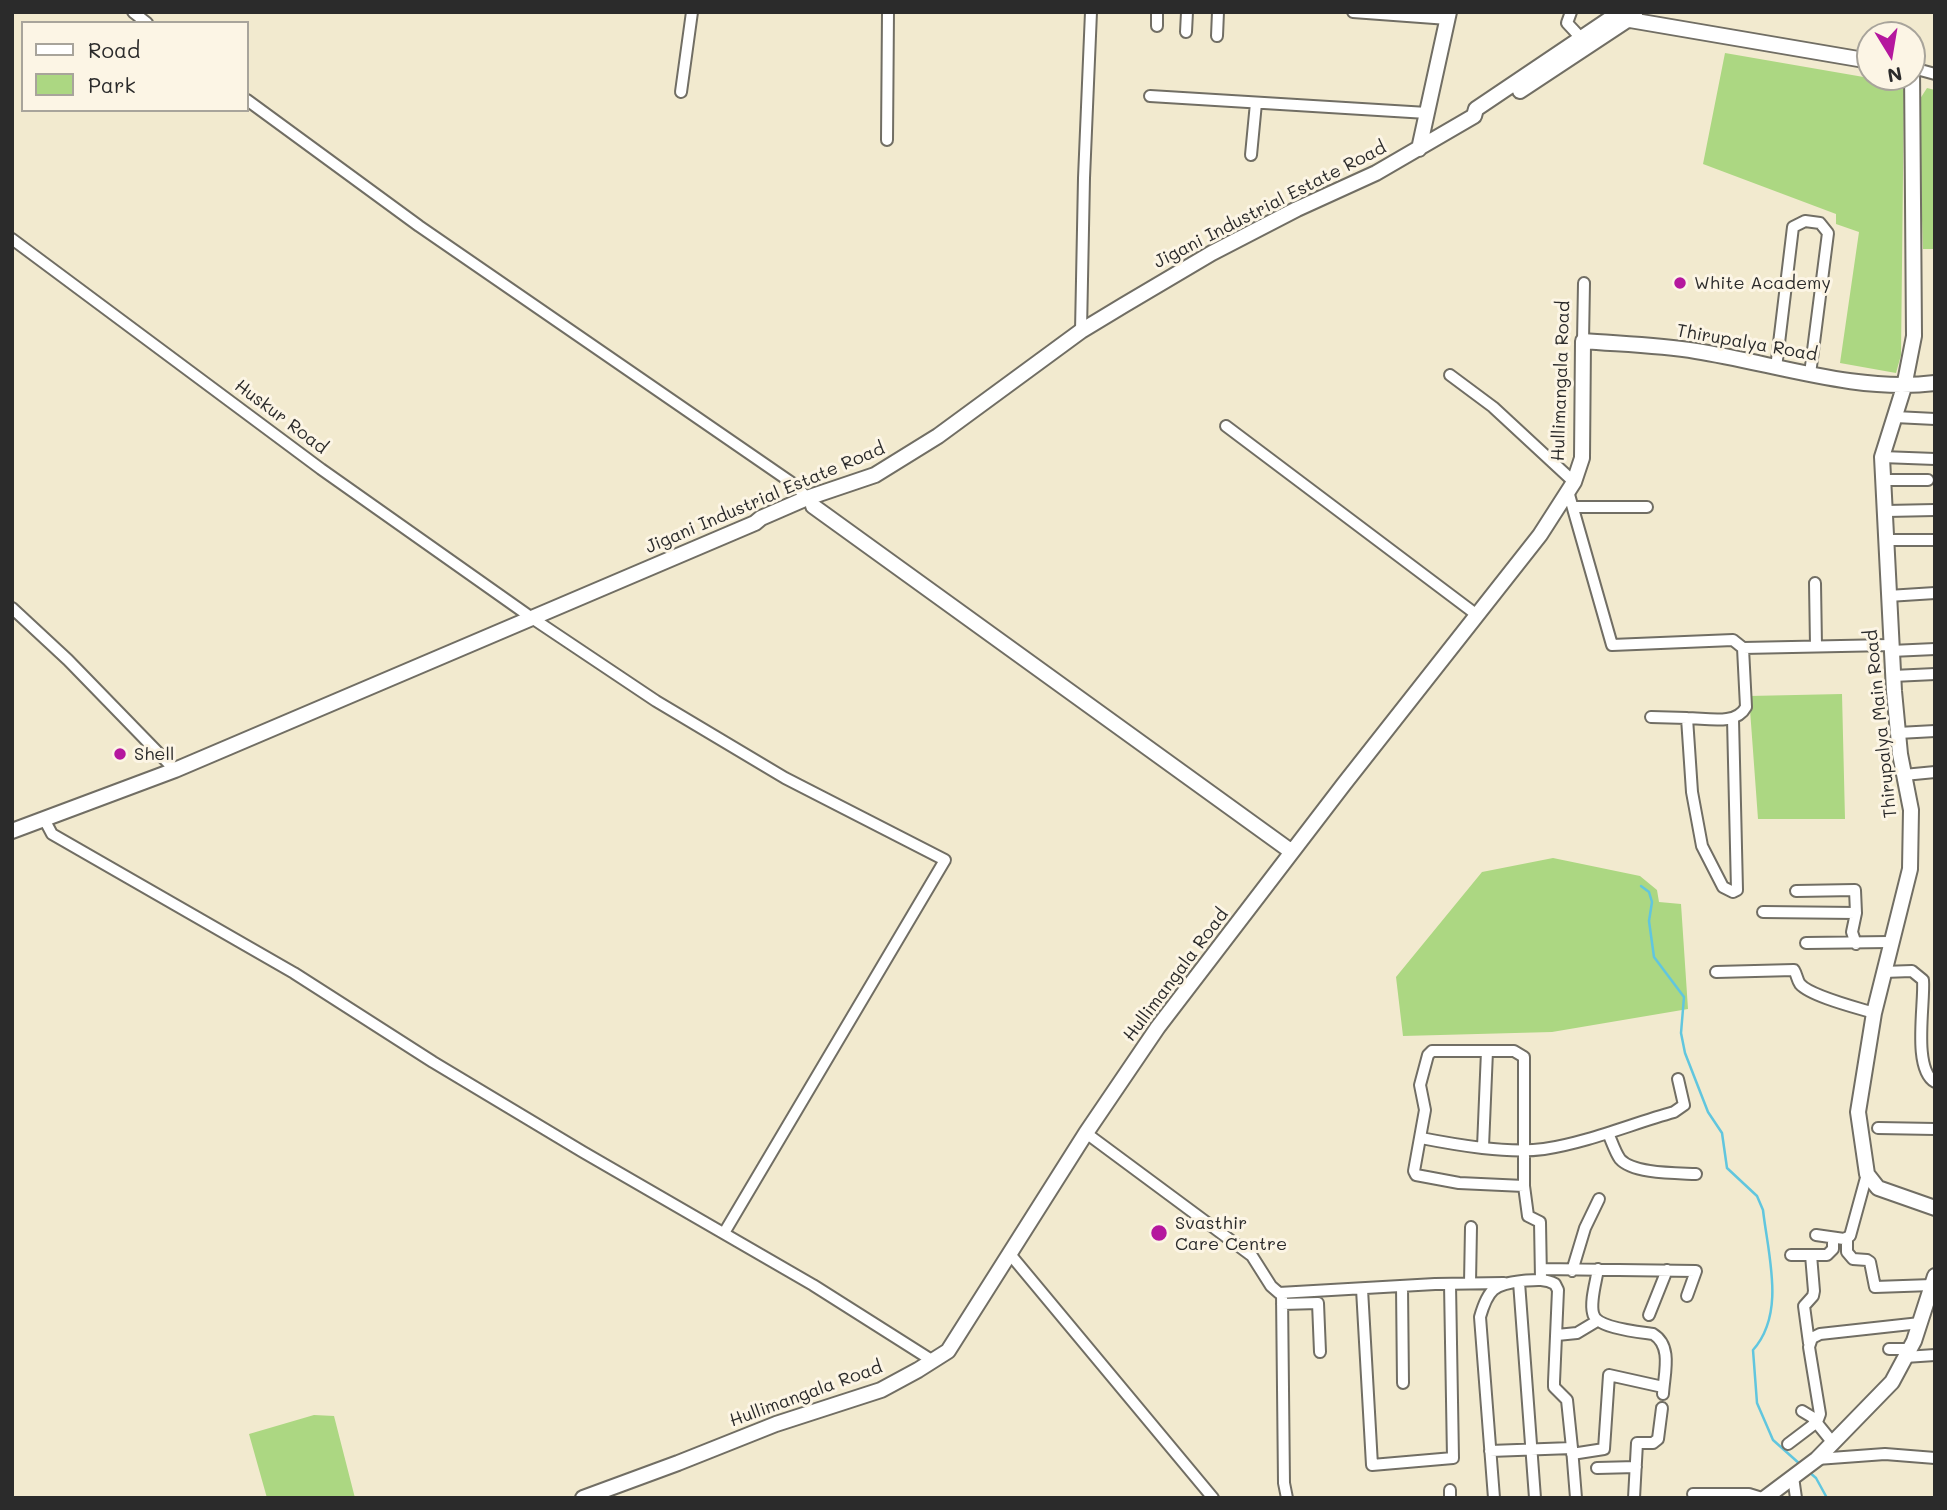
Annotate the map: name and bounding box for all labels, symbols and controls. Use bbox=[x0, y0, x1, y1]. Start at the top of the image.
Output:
legend bbox=[21, 21, 248, 112]
north arrow bbox=[1856, 21, 1926, 91]
text: Road bbox=[88, 36, 140, 63]
text: N bbox=[1885, 61, 1904, 89]
text: Park bbox=[88, 71, 136, 98]
street label: Jigani Industrial Estate Road bbox=[1150, 137, 1390, 273]
place label: White Academy bbox=[1694, 272, 1831, 294]
marker: White Academy bbox=[1672, 275, 1688, 291]
street label: Hullimangala Road bbox=[1547, 300, 1575, 462]
street label: Thirupalya Road bbox=[1675, 320, 1819, 366]
street label: Huskur Road bbox=[230, 375, 332, 459]
street label: Jigani Industrial Estate Road bbox=[642, 438, 888, 558]
street label: Thirupalya Main Road bbox=[1860, 629, 1902, 819]
place label: Shell bbox=[134, 743, 174, 765]
marker: Shell bbox=[112, 746, 128, 762]
street label: Hullimangala Road bbox=[1119, 904, 1233, 1046]
place label: Svasthir Care Centre bbox=[1175, 1212, 1287, 1254]
marker: Svasthir Care Centre bbox=[1149, 1223, 1169, 1243]
street label: Hullimangala Road bbox=[727, 1356, 885, 1432]

